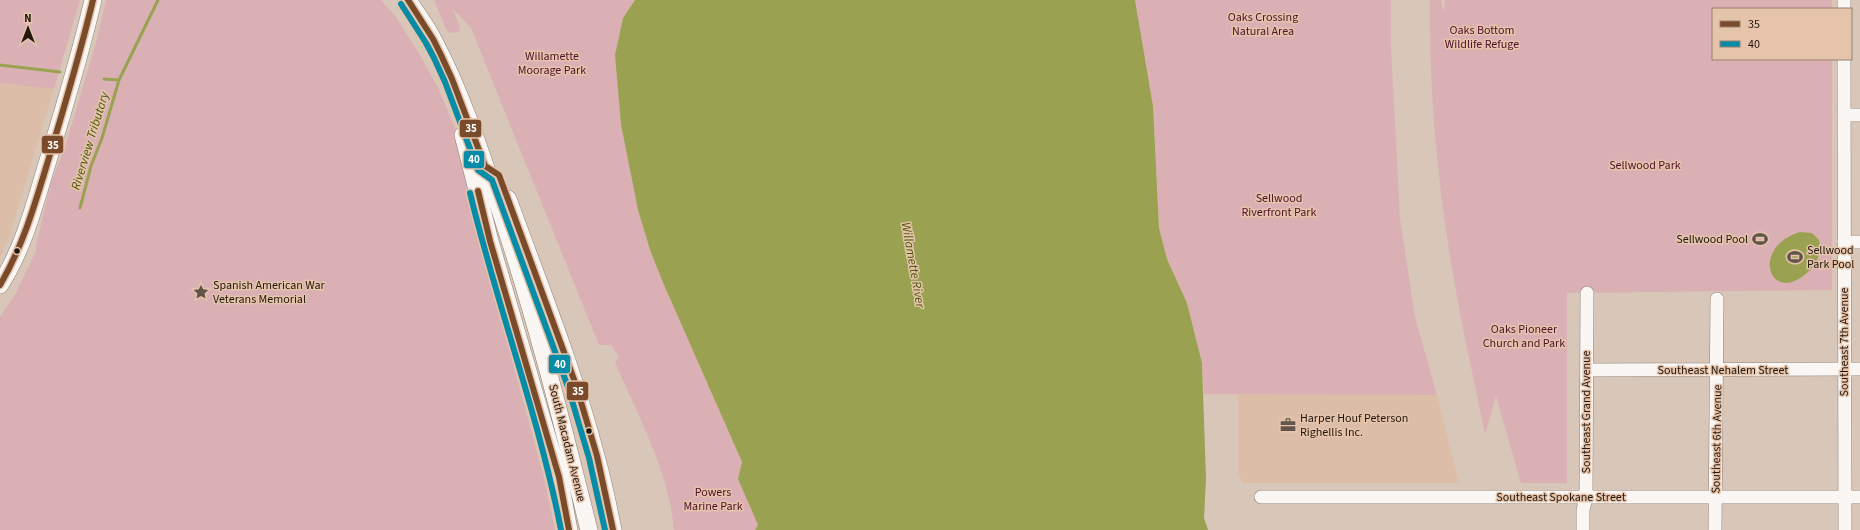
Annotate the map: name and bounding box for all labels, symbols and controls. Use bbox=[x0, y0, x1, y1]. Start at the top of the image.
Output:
north arrow bbox=[8, 8, 48, 48]
legend bbox=[1712, 8, 1852, 60]
park label: Oaks Crossing Natural Area bbox=[1228, 9, 1298, 40]
text: N bbox=[24, 11, 32, 26]
text: 35 bbox=[1748, 16, 1760, 33]
park label: Oaks Bottom Wildlife Refuge bbox=[1445, 22, 1519, 53]
text: 40 bbox=[1748, 36, 1760, 53]
park label: Willamette Moorage Park bbox=[518, 48, 586, 79]
water label: Riverview Tributary bbox=[67, 89, 114, 192]
line badge: 35 bbox=[459, 119, 482, 138]
text: 35 bbox=[465, 121, 477, 136]
line badge: 35 bbox=[41, 135, 64, 154]
text: 35 bbox=[47, 138, 59, 153]
line badge: 40 bbox=[463, 150, 485, 169]
text: 40 bbox=[468, 152, 480, 167]
park label: Sellwood Park bbox=[1609, 157, 1681, 174]
park label: Sellwood Riverfront Park bbox=[1242, 190, 1317, 221]
water label: Willamette River bbox=[897, 221, 929, 310]
sports icon: Sellwood Pool bbox=[1751, 230, 1769, 248]
place label: Sellwood Pool bbox=[1676, 231, 1748, 248]
place label: Sellwood Park Pool bbox=[1807, 242, 1854, 273]
unlabelled marker bbox=[12, 246, 22, 256]
sports icon: Sellwood Park Pool bbox=[1786, 248, 1804, 266]
place label: Spanish American War Veterans Memorial bbox=[213, 277, 326, 308]
place icon: Spanish American War Veterans Memorial bbox=[192, 283, 210, 301]
street label: Southeast 7th Avenue bbox=[1836, 287, 1853, 397]
park label: Oaks Pioneer Church and Park bbox=[1483, 321, 1565, 352]
street label: Southeast Grand Avenue bbox=[1578, 350, 1595, 474]
line badge: 40 bbox=[548, 354, 571, 374]
text: 40 bbox=[554, 357, 566, 372]
street label: Southeast Nehalem Street bbox=[1658, 362, 1788, 379]
line badge: 35 bbox=[566, 381, 589, 401]
street label: South Macadam Avenue bbox=[544, 382, 590, 504]
text: 35 bbox=[572, 384, 584, 399]
street label: Southeast 6th Avenue bbox=[1708, 384, 1726, 494]
place label: Harper Houf Peterson Righellis Inc. bbox=[1300, 410, 1408, 441]
office icon: Harper Houf Peterson Righellis Inc. bbox=[1279, 416, 1297, 434]
unlabelled marker bbox=[584, 426, 594, 436]
park label: Powers Marine Park bbox=[683, 484, 743, 515]
street label: Southeast Spokane Street bbox=[1496, 489, 1626, 506]

